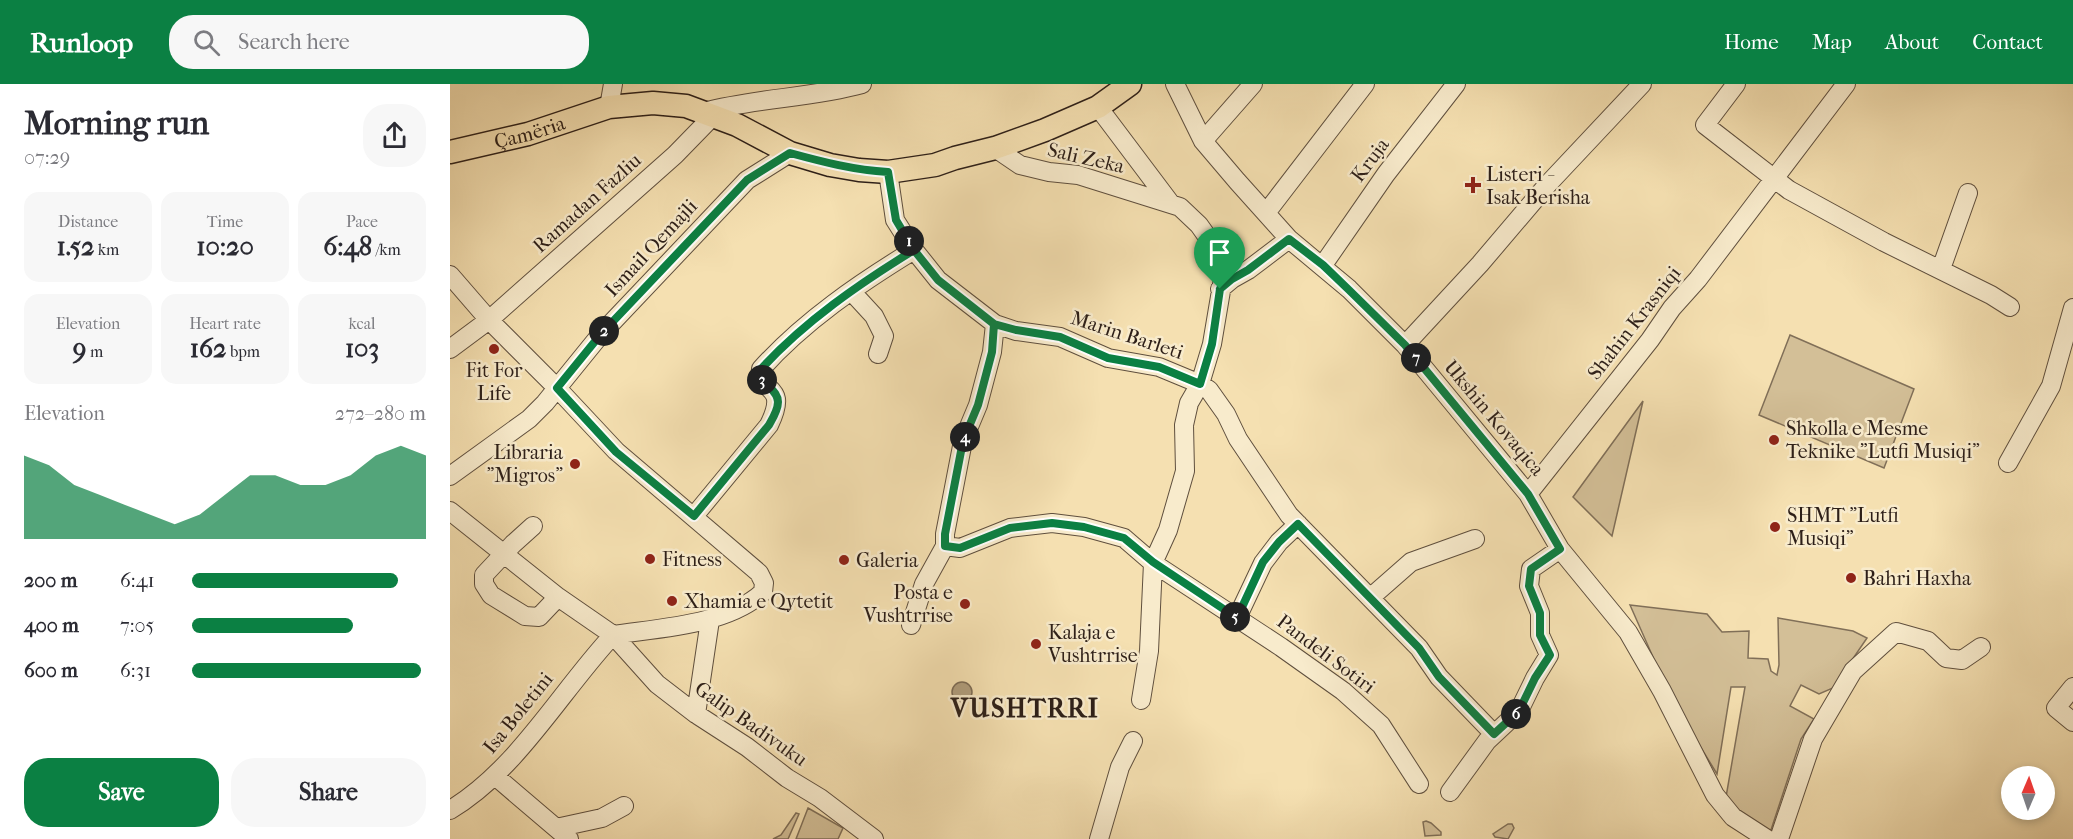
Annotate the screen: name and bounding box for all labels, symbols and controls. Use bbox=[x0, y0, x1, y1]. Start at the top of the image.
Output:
search box bbox=[169, 15, 589, 69]
text: Runloop bbox=[30, 26, 133, 59]
icon: search bbox=[190, 26, 223, 59]
text: Search here bbox=[238, 29, 350, 55]
text: Home bbox=[1724, 30, 1779, 54]
text: Map bbox=[1812, 30, 1852, 54]
text: About bbox=[1885, 30, 1939, 54]
text: Contact bbox=[1972, 30, 2043, 54]
text: Morning run bbox=[24, 104, 209, 143]
button: share bbox=[363, 104, 426, 167]
street label: Çamëria bbox=[492, 111, 569, 154]
street label: Kruja bbox=[1346, 133, 1394, 186]
street label: Sali Zeka bbox=[1045, 138, 1127, 178]
text: 07:29 bbox=[24, 146, 70, 169]
street label: Ramadan Fazliu bbox=[528, 148, 646, 257]
place label: Listeri - Isak Berisha bbox=[1486, 163, 1591, 209]
marker: Listeri - Isak Berisha bbox=[1464, 176, 1482, 194]
street label: Ismail Qemajli bbox=[600, 195, 702, 301]
text: Distance bbox=[58, 212, 118, 231]
text: Time bbox=[207, 212, 243, 231]
text: Pace bbox=[346, 212, 378, 231]
pin: 1 bbox=[894, 226, 924, 256]
pin bbox=[1194, 227, 1245, 289]
text: 1.52 bbox=[57, 231, 94, 262]
text: 10:20 bbox=[196, 231, 254, 262]
text: 6:48 bbox=[323, 231, 372, 262]
text: 1 bbox=[906, 231, 912, 250]
icon: arrive bbox=[1203, 236, 1236, 269]
text: km bbox=[94, 240, 119, 259]
text: /km bbox=[372, 240, 401, 259]
street label: Shahin Krasniqi bbox=[1583, 262, 1685, 384]
street label: Marin Barleti bbox=[1068, 306, 1186, 364]
text: Elevation bbox=[56, 314, 120, 333]
text: Heart rate bbox=[189, 314, 261, 333]
text: kcal bbox=[349, 314, 375, 333]
pin: 2 bbox=[589, 316, 619, 346]
text: 2 bbox=[600, 321, 608, 340]
text: 9 bbox=[73, 333, 86, 364]
text: 162 bbox=[190, 333, 226, 364]
text: 103 bbox=[345, 333, 379, 364]
text: m bbox=[86, 342, 103, 361]
text: bpm bbox=[226, 342, 260, 361]
marker: Fit For Life bbox=[487, 342, 501, 356]
pin: 7 bbox=[1401, 343, 1431, 373]
text: 7 bbox=[1412, 348, 1420, 367]
street label: Ukshin Kovaqica bbox=[1439, 356, 1549, 481]
place label: Fit For Life bbox=[465, 359, 523, 405]
pin: 3 bbox=[747, 365, 777, 395]
text: 3 bbox=[759, 370, 765, 389]
text: Elevation bbox=[24, 402, 105, 425]
text: 272–280 m bbox=[335, 402, 426, 425]
place label: Shkolla e Mesme Teknike "Lutfi Musiqi" bbox=[1786, 417, 1980, 463]
pin: 4 bbox=[950, 422, 980, 452]
text: 4 bbox=[960, 427, 970, 446]
marker: Shkolla e Mesme Teknike "Lutfi Musiqi" bbox=[1767, 433, 1781, 447]
place label: Libraria "Migros" bbox=[487, 441, 564, 487]
marker: Libraria "Migros" bbox=[568, 457, 582, 471]
place label: SHMT "Lutfi Musiqi" bbox=[1787, 504, 1899, 550]
marker: SHMT "Lutfi Musiqi" bbox=[1768, 520, 1782, 534]
place label: Fitness bbox=[662, 548, 722, 571]
place label: Galeria bbox=[856, 549, 919, 572]
marker: Fitness bbox=[643, 552, 657, 566]
marker: Galeria bbox=[837, 553, 851, 567]
place label: Bahri Haxha bbox=[1863, 567, 1972, 590]
text: 200 m bbox=[24, 569, 77, 592]
text: 6:41 bbox=[120, 569, 155, 592]
marker: Bahri Haxha bbox=[1844, 571, 1858, 585]
place label: Posta e Vushtrrise bbox=[862, 581, 953, 627]
place label: Xhamia e Qytetit bbox=[684, 590, 834, 613]
marker: Xhamia e Qytetit bbox=[665, 594, 679, 608]
marker: Posta e Vushtrrise bbox=[958, 597, 972, 611]
pin: 5 bbox=[1220, 602, 1250, 632]
text: 5 bbox=[1232, 607, 1238, 626]
street label: Pandeli Sotiri bbox=[1272, 610, 1380, 698]
text: 400 m bbox=[24, 614, 79, 637]
text: 7:05 bbox=[120, 614, 154, 637]
place label: Kalaja e Vushtrrise bbox=[1047, 621, 1138, 667]
marker: Kalaja e Vushtrrise bbox=[1029, 637, 1043, 651]
text: 600 m bbox=[24, 659, 78, 682]
text: 6:31 bbox=[120, 659, 151, 682]
street label: Isa Boletini bbox=[478, 668, 558, 758]
street label: Galip Badivuku bbox=[690, 677, 812, 772]
district label: VUSHTRRI bbox=[950, 693, 1099, 724]
pin: 6 bbox=[1501, 699, 1531, 729]
text: 6 bbox=[1512, 704, 1520, 723]
button: Save bbox=[24, 758, 219, 827]
button: Share bbox=[231, 758, 426, 827]
north arrow bbox=[2001, 766, 2055, 820]
map controls bbox=[2001, 766, 2055, 820]

